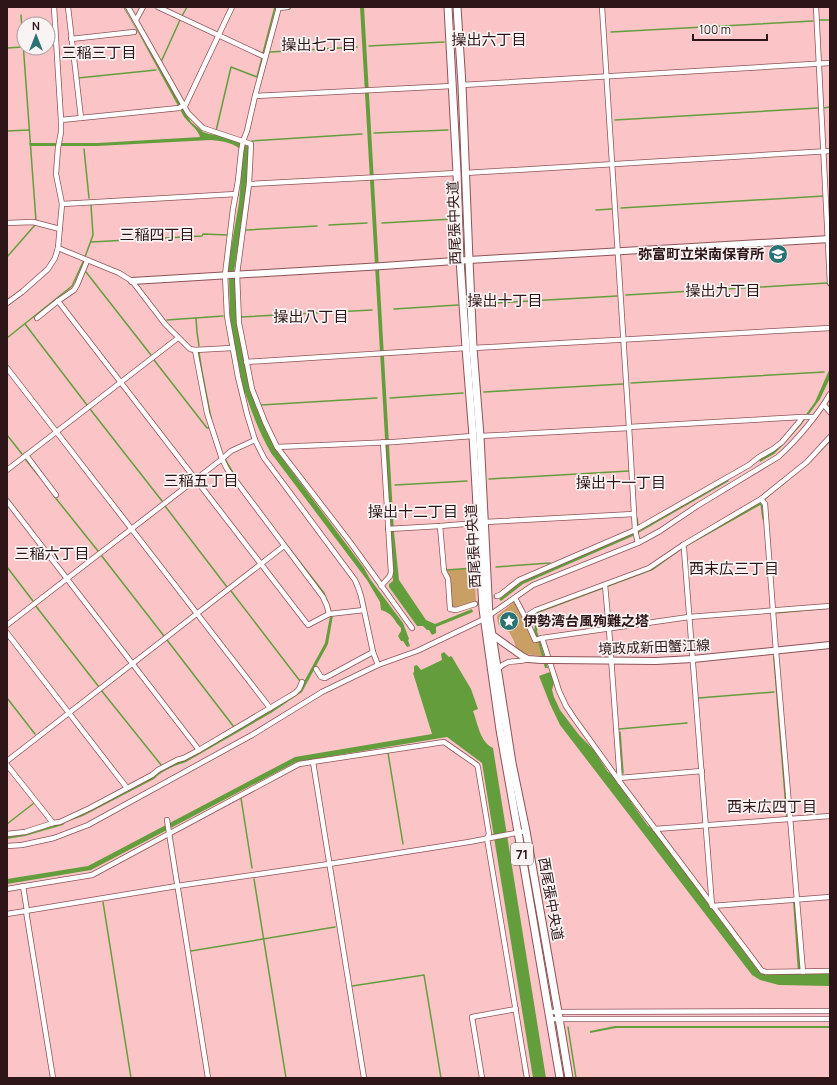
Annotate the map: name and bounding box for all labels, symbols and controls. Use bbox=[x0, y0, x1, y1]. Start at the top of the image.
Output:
north arrow bbox=[16, 16, 56, 56]
scale bar bbox=[693, 16, 767, 42]
text: N bbox=[32, 18, 40, 33]
text: 100 m bbox=[699, 21, 731, 38]
district label: 操出六丁目 bbox=[451, 29, 527, 50]
district label: 操出七丁目 bbox=[281, 34, 357, 55]
district label: 三稲三丁目 bbox=[61, 42, 137, 63]
street label: 西尾張中央道 bbox=[443, 181, 464, 265]
district label: 三稲四丁目 bbox=[119, 224, 195, 245]
school or university icon: 弥富町立栄南保育所 bbox=[767, 243, 789, 265]
place label: 弥富町立栄南保育所 bbox=[638, 244, 764, 263]
district label: 操出九丁目 bbox=[685, 280, 761, 301]
district label: 操出十丁目 bbox=[467, 290, 543, 311]
district label: 操出八丁目 bbox=[273, 306, 349, 327]
district label: 三稲五丁目 bbox=[163, 470, 239, 491]
district label: 操出十一丁目 bbox=[576, 472, 666, 493]
district label: 操出十二丁目 bbox=[368, 501, 458, 522]
street label: 西尾張中央道 bbox=[461, 504, 484, 588]
district label: 三稲六丁目 bbox=[14, 543, 90, 564]
district label: 西末広三丁目 bbox=[689, 558, 779, 579]
place icon: 伊勢湾台風殉難之塔 bbox=[498, 610, 520, 632]
place label: 伊勢湾台風殉難之塔 bbox=[523, 611, 649, 630]
street label: 境政成新田蟹江線 bbox=[598, 635, 710, 658]
district label: 西末広四丁目 bbox=[727, 796, 817, 817]
road number: 71 bbox=[511, 843, 533, 865]
street label: 西尾張中央道 bbox=[535, 856, 568, 942]

